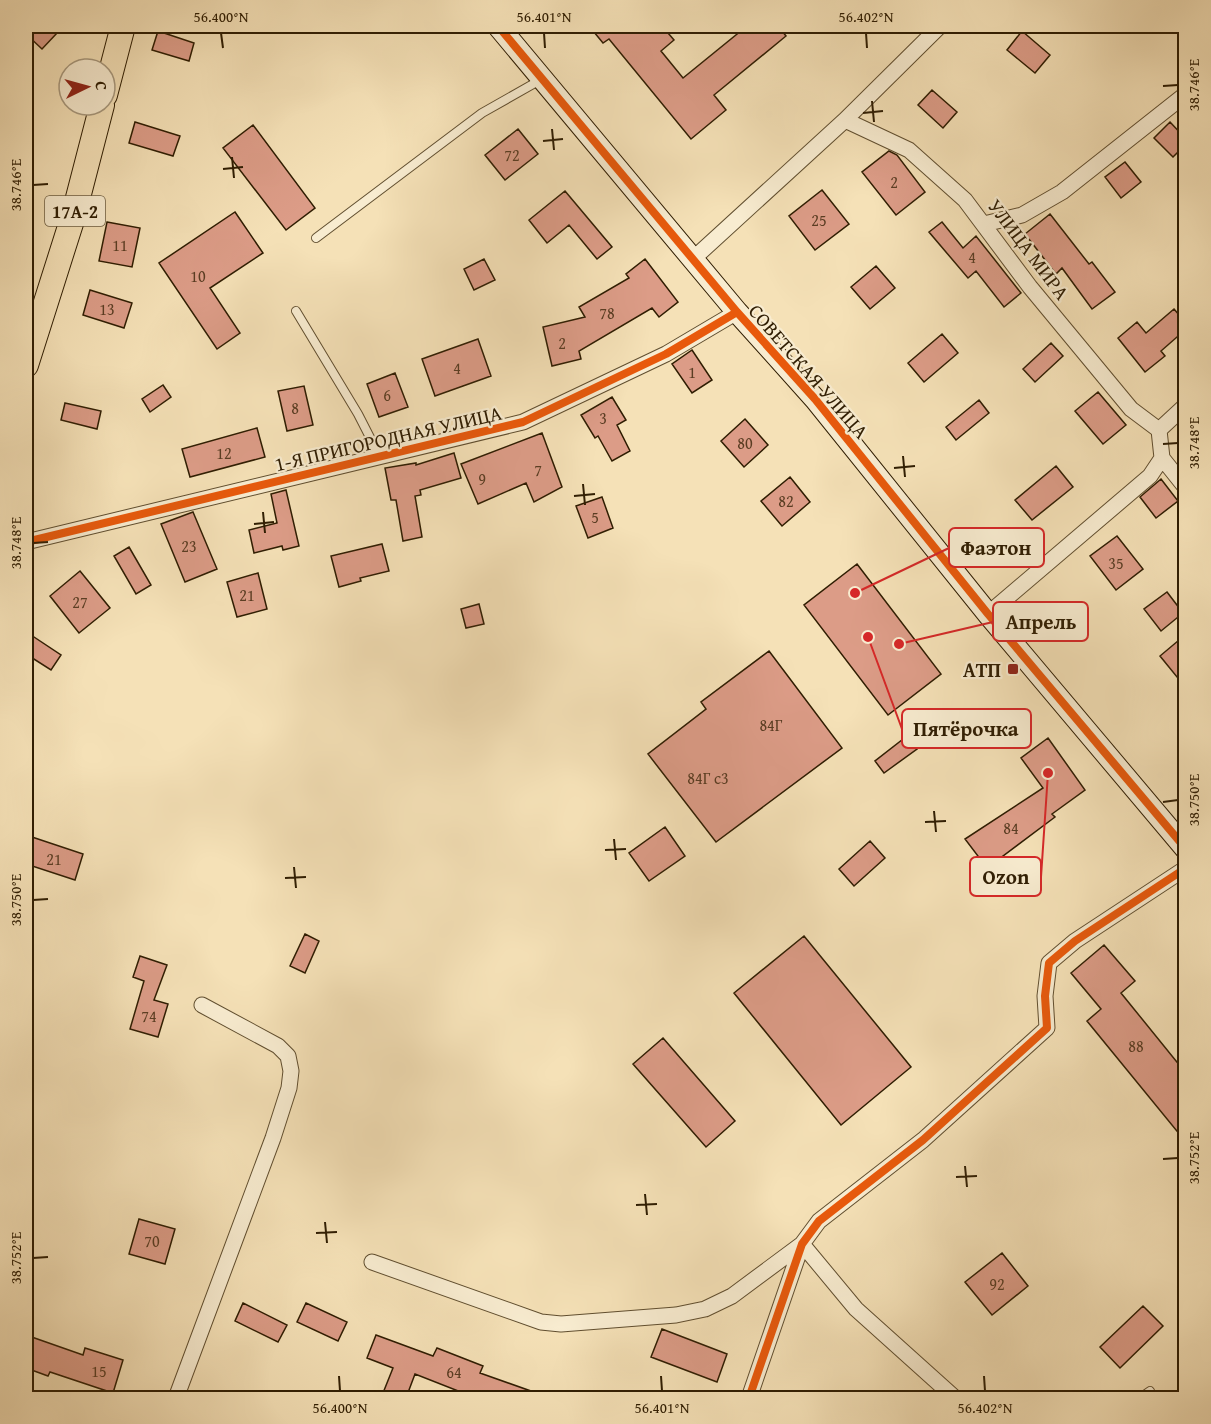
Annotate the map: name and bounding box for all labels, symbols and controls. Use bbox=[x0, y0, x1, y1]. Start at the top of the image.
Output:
text: 56.400°N bbox=[194, 6, 249, 27]
text: 56.401°N bbox=[517, 6, 572, 27]
text: 56.402°N bbox=[839, 6, 894, 27]
north arrow bbox=[57, 57, 117, 117]
text: 38.746°E bbox=[1183, 58, 1204, 111]
text: С bbox=[90, 80, 114, 91]
house number: 72 bbox=[504, 143, 520, 167]
text: 38.746°E bbox=[5, 158, 26, 211]
house number: 2 bbox=[890, 170, 898, 194]
street label: УЛИЦА МИРА bbox=[981, 192, 1077, 306]
road number: 17А-2 bbox=[45, 196, 105, 226]
house number: 25 bbox=[811, 208, 827, 232]
house number: 11 bbox=[112, 233, 128, 257]
house number: 4 bbox=[968, 245, 976, 269]
house number: 10 bbox=[190, 264, 206, 288]
house number: 13 bbox=[99, 297, 115, 321]
street label: СОВЕТСКАЯ УЛИЦА bbox=[742, 297, 876, 445]
house number: 78 bbox=[599, 301, 615, 325]
house number: 2 bbox=[558, 331, 566, 355]
house number: 4 bbox=[453, 356, 461, 380]
house number: 1 bbox=[688, 360, 696, 384]
house number: 6 bbox=[383, 383, 391, 407]
house number: 8 bbox=[291, 396, 299, 420]
street label: 1-Я ПРИГОРОДНАЯ УЛИЦА bbox=[272, 398, 504, 478]
house number: 3 bbox=[599, 406, 607, 430]
text: 38.748°E bbox=[1183, 416, 1204, 469]
house number: 80 bbox=[737, 431, 753, 455]
house number: 12 bbox=[216, 441, 232, 465]
house number: 7 bbox=[534, 458, 542, 482]
house number: 9 bbox=[478, 467, 486, 491]
house number: 82 bbox=[778, 489, 794, 513]
house number: 5 bbox=[591, 505, 599, 529]
text: 38.748°E bbox=[5, 516, 26, 569]
callout: Фаэтон bbox=[949, 528, 1044, 567]
text: Фаэтон bbox=[961, 532, 1032, 563]
house number: 23 bbox=[181, 534, 197, 558]
house number: 35 bbox=[1108, 551, 1124, 575]
house number: 21 bbox=[239, 583, 255, 607]
house number: 27 bbox=[72, 590, 88, 614]
callout: Апрель bbox=[993, 602, 1088, 641]
text: Апрель bbox=[1005, 606, 1077, 637]
place label: АТП bbox=[963, 655, 1001, 684]
marker: АТП bbox=[1006, 662, 1020, 676]
callout: Пятёрочка bbox=[902, 709, 1031, 748]
house number: 84Г bbox=[759, 713, 783, 737]
text: Пятёрочка bbox=[913, 713, 1019, 744]
house number: 84Г с3 bbox=[687, 766, 729, 790]
text: 38.750°E bbox=[1183, 773, 1204, 826]
house number: 84 bbox=[1003, 816, 1019, 840]
house number: 21 bbox=[46, 847, 62, 871]
callout: Ozon bbox=[970, 857, 1041, 896]
text: Ozon bbox=[983, 861, 1030, 892]
text: 38.750°E bbox=[5, 873, 26, 926]
house number: 74 bbox=[141, 1004, 157, 1028]
house number: 88 bbox=[1128, 1034, 1144, 1058]
text: 38.752°E bbox=[1183, 1131, 1204, 1184]
house number: 70 bbox=[144, 1229, 160, 1253]
text: 38.752°E bbox=[5, 1231, 26, 1284]
house number: 92 bbox=[989, 1272, 1005, 1296]
house number: 15 bbox=[91, 1359, 107, 1383]
house number: 64 bbox=[446, 1360, 462, 1384]
text: 56.400°N bbox=[313, 1397, 368, 1418]
text: 56.401°N bbox=[635, 1397, 690, 1418]
text: 56.402°N bbox=[958, 1397, 1013, 1418]

